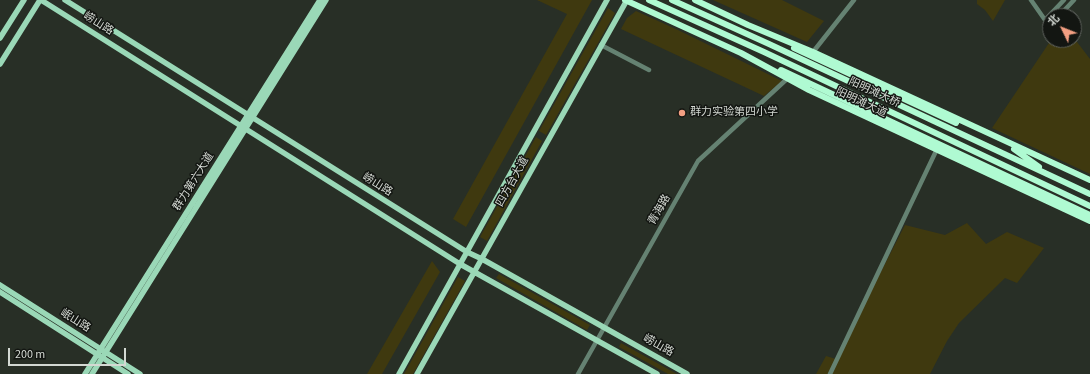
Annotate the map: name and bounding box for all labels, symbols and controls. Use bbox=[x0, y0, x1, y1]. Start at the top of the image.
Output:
north arrow bbox=[1042, 8, 1082, 48]
street label: 崂山路 bbox=[81, 10, 115, 38]
text: 北 bbox=[1044, 11, 1063, 29]
street label: 阳明滩大桥 bbox=[846, 75, 902, 111]
street label: 阳明滩大道 bbox=[833, 85, 889, 121]
place label: 群力实验第四小学 bbox=[690, 106, 778, 120]
marker: 群力实验第四小学 bbox=[677, 108, 687, 118]
street label: 群力第六大道 bbox=[171, 151, 217, 213]
street label: 四方台大道 bbox=[494, 155, 532, 209]
street label: 崂山路 bbox=[360, 171, 394, 199]
street label: 青海路 bbox=[646, 192, 674, 228]
street label: 岷山路 bbox=[58, 307, 92, 335]
street label: 崂山路 bbox=[640, 332, 676, 360]
scale bar bbox=[10, 340, 128, 366]
text: 200 m bbox=[15, 346, 45, 363]

